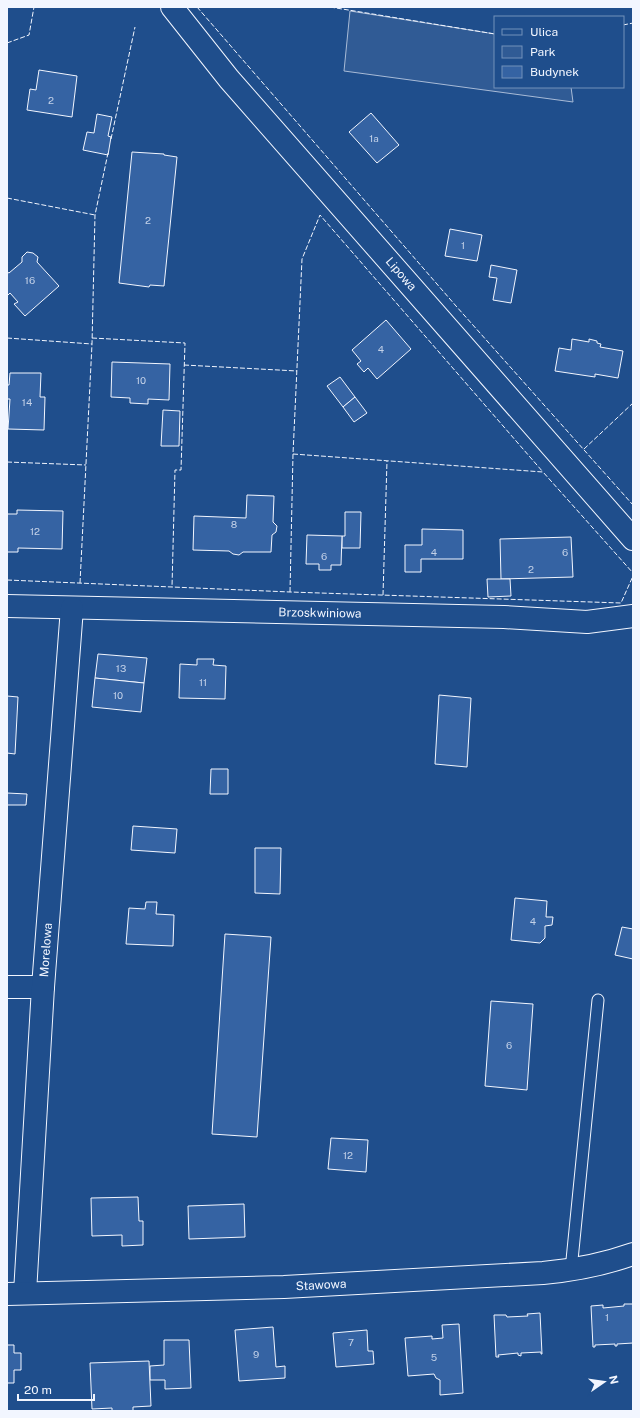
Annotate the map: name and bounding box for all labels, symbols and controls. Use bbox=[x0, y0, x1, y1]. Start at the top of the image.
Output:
legend bbox=[494, 16, 624, 88]
text: Ulica bbox=[530, 25, 558, 39]
text: Park bbox=[530, 45, 556, 59]
text: Budynek bbox=[530, 65, 579, 79]
house number: 2 bbox=[48, 94, 54, 106]
house number: 1a bbox=[369, 132, 379, 144]
house number: 2 bbox=[145, 214, 151, 226]
house number: 1 bbox=[461, 239, 465, 251]
street label: Lipowa bbox=[383, 254, 419, 294]
house number: 16 bbox=[25, 274, 35, 286]
house number: 4 bbox=[378, 343, 384, 355]
house number: 10 bbox=[136, 374, 146, 386]
house number: 14 bbox=[22, 396, 32, 408]
house number: 8 bbox=[231, 518, 237, 530]
house number: 12 bbox=[30, 525, 40, 537]
house number: 4 bbox=[431, 546, 437, 558]
house number: 6 bbox=[562, 546, 568, 558]
house number: 6 bbox=[321, 550, 327, 562]
house number: 2 bbox=[528, 563, 534, 575]
street label: Brzoskwiniowa bbox=[278, 605, 362, 621]
house number: 13 bbox=[116, 662, 126, 674]
house number: 11 bbox=[199, 676, 207, 688]
house number: 10 bbox=[113, 689, 123, 701]
house number: 4 bbox=[530, 915, 536, 927]
street label: Morelowa bbox=[37, 922, 55, 978]
house number: 6 bbox=[506, 1039, 512, 1051]
house number: 12 bbox=[343, 1149, 353, 1161]
street label: Stawowa bbox=[295, 1277, 347, 1293]
house number: 1 bbox=[605, 1311, 609, 1323]
house number: 7 bbox=[348, 1336, 354, 1348]
house number: 9 bbox=[253, 1348, 259, 1360]
house number: 5 bbox=[431, 1351, 437, 1363]
north arrow bbox=[584, 1362, 624, 1402]
text: N bbox=[607, 1374, 621, 1385]
scale bar bbox=[18, 1376, 94, 1402]
text: 20 m bbox=[24, 1383, 52, 1397]

